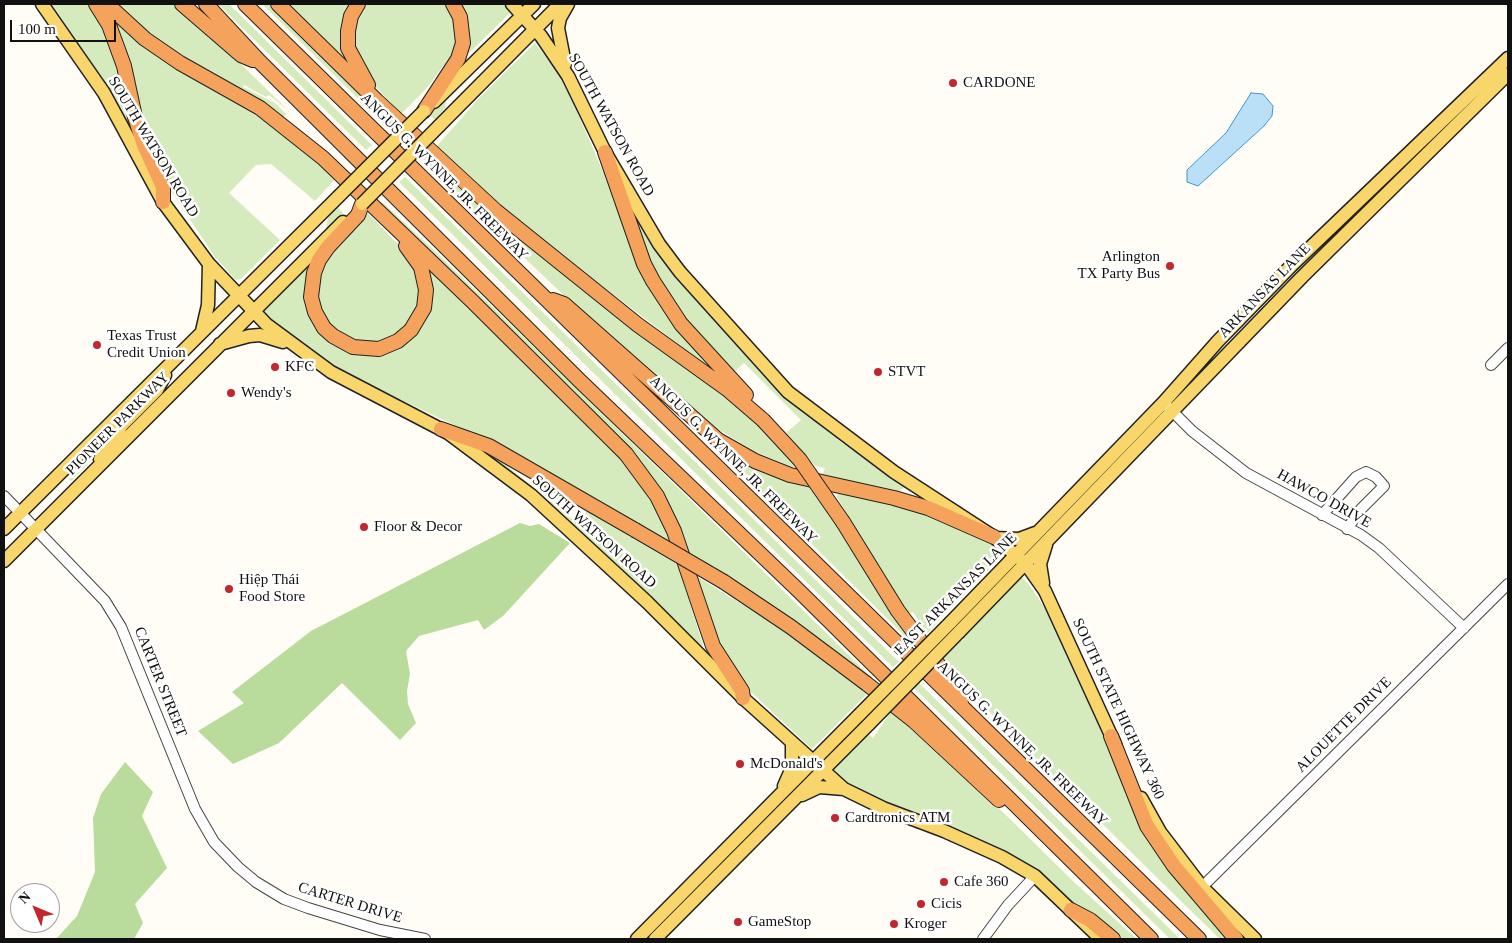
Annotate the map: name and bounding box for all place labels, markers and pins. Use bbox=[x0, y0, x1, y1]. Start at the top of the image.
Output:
place label: CARDONE bbox=[963, 74, 1036, 92]
marker: CARDONE bbox=[947, 77, 959, 89]
place label: Arlington TX Party Bus bbox=[1078, 248, 1160, 283]
marker: Arlington TX Party Bus bbox=[1164, 260, 1176, 272]
place label: Texas Trust Credit Union bbox=[107, 327, 186, 362]
marker: Texas Trust Credit Union bbox=[91, 339, 103, 351]
place label: KFC bbox=[285, 358, 314, 376]
marker: KFC bbox=[269, 361, 281, 373]
place label: STVT bbox=[888, 363, 926, 381]
marker: STVT bbox=[872, 366, 884, 378]
place label: Wendy's bbox=[241, 384, 292, 402]
marker: Wendy's bbox=[225, 387, 237, 399]
place label: Floor & Decor bbox=[374, 518, 462, 536]
marker: Floor & Decor bbox=[358, 521, 370, 533]
place label: Hiệp Thái Food Store bbox=[239, 571, 305, 606]
marker: Hiệp Thái Food Store bbox=[223, 583, 235, 595]
place label: McDonald's bbox=[750, 755, 823, 773]
marker: McDonald's bbox=[734, 758, 746, 770]
place label: Cardtronics ATM bbox=[845, 809, 950, 827]
marker: Cardtronics ATM bbox=[829, 812, 841, 824]
place label: Cafe 360 bbox=[954, 873, 1009, 891]
marker: Cafe 360 bbox=[938, 876, 950, 888]
place label: Cicis bbox=[931, 895, 962, 913]
marker: Cicis bbox=[915, 898, 927, 910]
place label: GameStop bbox=[748, 913, 811, 931]
place label: Kroger bbox=[904, 915, 946, 933]
marker: GameStop bbox=[732, 916, 744, 928]
marker: Kroger bbox=[888, 918, 900, 930]

